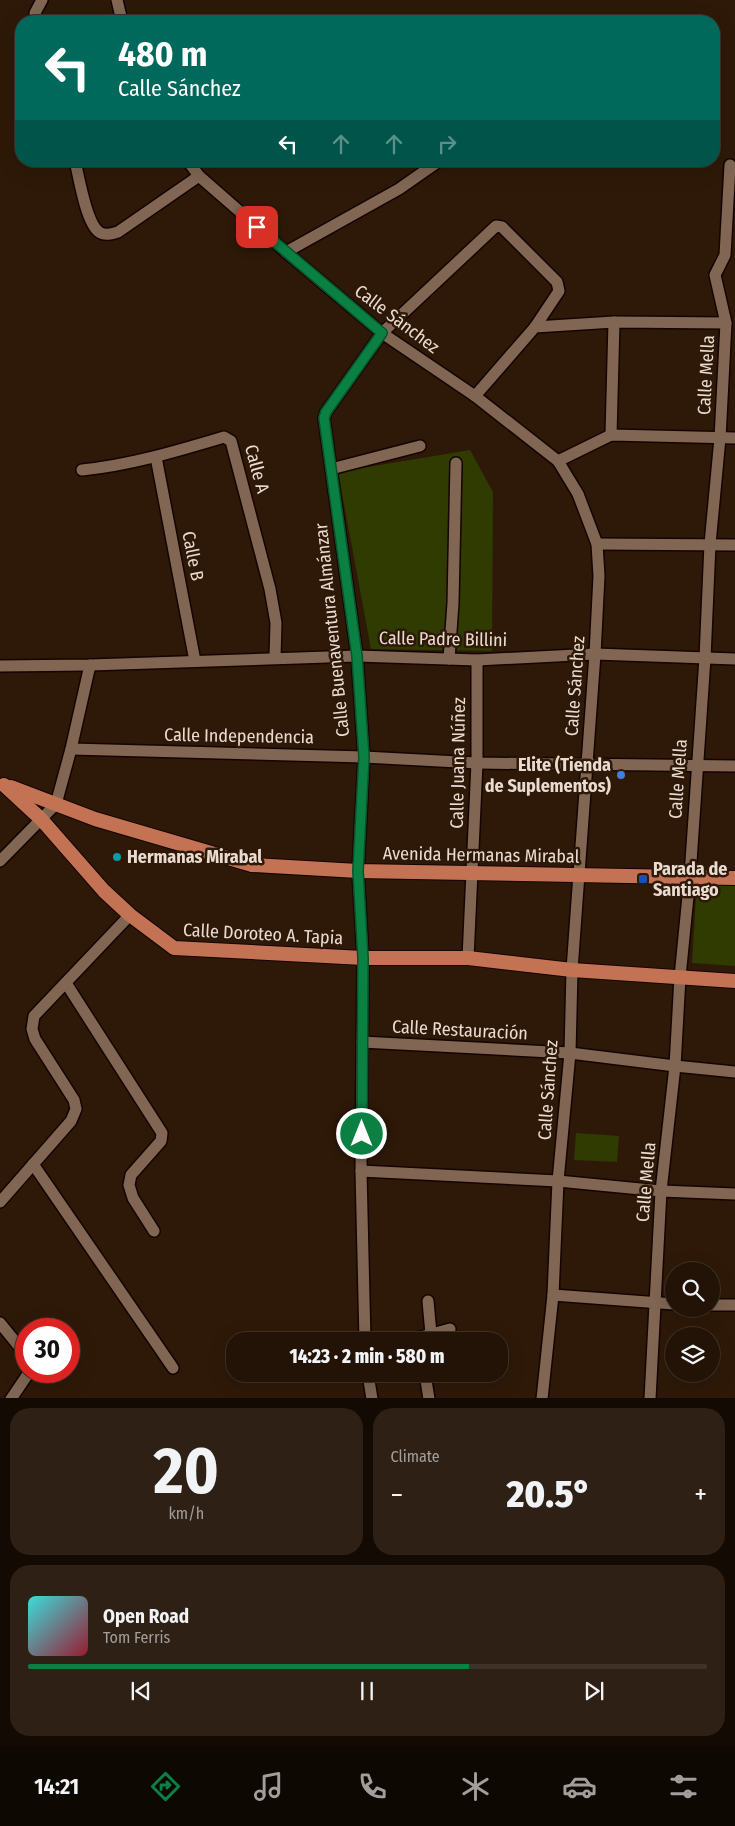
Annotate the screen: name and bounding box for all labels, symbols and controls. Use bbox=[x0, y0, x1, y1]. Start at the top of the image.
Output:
text: 480 m bbox=[118, 33, 208, 75]
icon: left bbox=[35, 35, 100, 100]
text: Calle Sánchez bbox=[118, 75, 241, 102]
icon: left bbox=[274, 130, 302, 158]
icon: ahead bbox=[327, 130, 355, 158]
icon: ahead bbox=[380, 130, 408, 158]
icon: right bbox=[433, 130, 461, 158]
pin bbox=[236, 206, 278, 248]
icon: arrive bbox=[243, 213, 271, 241]
street label: Calle Sánchez bbox=[350, 280, 444, 358]
street label: Calle Mella bbox=[693, 334, 719, 416]
street label: Calle A bbox=[240, 442, 274, 496]
street label: Calle Buenaventura Almánzar bbox=[310, 521, 354, 738]
street label: Calle B bbox=[177, 529, 209, 583]
street label: Calle Padre Billini bbox=[379, 627, 507, 651]
street label: Calle Sánchez bbox=[561, 635, 589, 737]
street label: Calle Juana Núñez bbox=[446, 697, 470, 829]
street label: Calle Independencia bbox=[164, 724, 314, 748]
street label: Calle Mella bbox=[664, 738, 692, 820]
place label: Elite (Tienda de Suplementos) bbox=[485, 754, 612, 797]
marker: Elite (Tienda de Suplementos) bbox=[615, 769, 627, 781]
street label: Avenida Hermanas Mirabal bbox=[383, 842, 580, 868]
place label: Hermanas Mirabal bbox=[127, 846, 262, 868]
marker: Hermanas Mirabal bbox=[111, 851, 123, 863]
place label: Parada de Santiago bbox=[653, 858, 727, 901]
marker: Parada de Santiago bbox=[637, 873, 649, 885]
street label: Calle Doroteo A. Tapia bbox=[182, 919, 344, 949]
street label: Calle Restauración bbox=[392, 1015, 528, 1045]
street label: Calle Sánchez bbox=[534, 1039, 562, 1141]
position arrow bbox=[335, 1107, 387, 1159]
street label: Calle Mella bbox=[632, 1141, 660, 1223]
map controls bbox=[665, 1262, 720, 1382]
button: search bbox=[665, 1262, 720, 1317]
speed limit sign: 30 bbox=[15, 1318, 80, 1383]
button: layers bbox=[665, 1327, 720, 1382]
text: 14:23 · 2 min · 580 m bbox=[289, 1345, 445, 1368]
text: 20 bbox=[153, 1432, 219, 1510]
text: Climate bbox=[391, 1447, 440, 1466]
text: 20.5° bbox=[506, 1471, 591, 1517]
text: − bbox=[391, 1478, 403, 1511]
text: + bbox=[694, 1478, 707, 1511]
text: km/h bbox=[168, 1504, 204, 1523]
text: Open Road bbox=[103, 1605, 189, 1628]
text: Tom Ferris bbox=[103, 1628, 170, 1647]
icon: previous bbox=[127, 1677, 155, 1705]
icon: pause bbox=[353, 1677, 381, 1705]
icon: next bbox=[580, 1677, 608, 1705]
icon: directions bbox=[148, 1769, 183, 1804]
icon: music bbox=[251, 1769, 286, 1804]
icon: phone bbox=[355, 1769, 390, 1804]
icon: climate bbox=[458, 1769, 493, 1804]
icon: car bbox=[562, 1769, 597, 1804]
icon: filters bbox=[666, 1769, 701, 1804]
text: 14:21 bbox=[34, 1773, 79, 1800]

